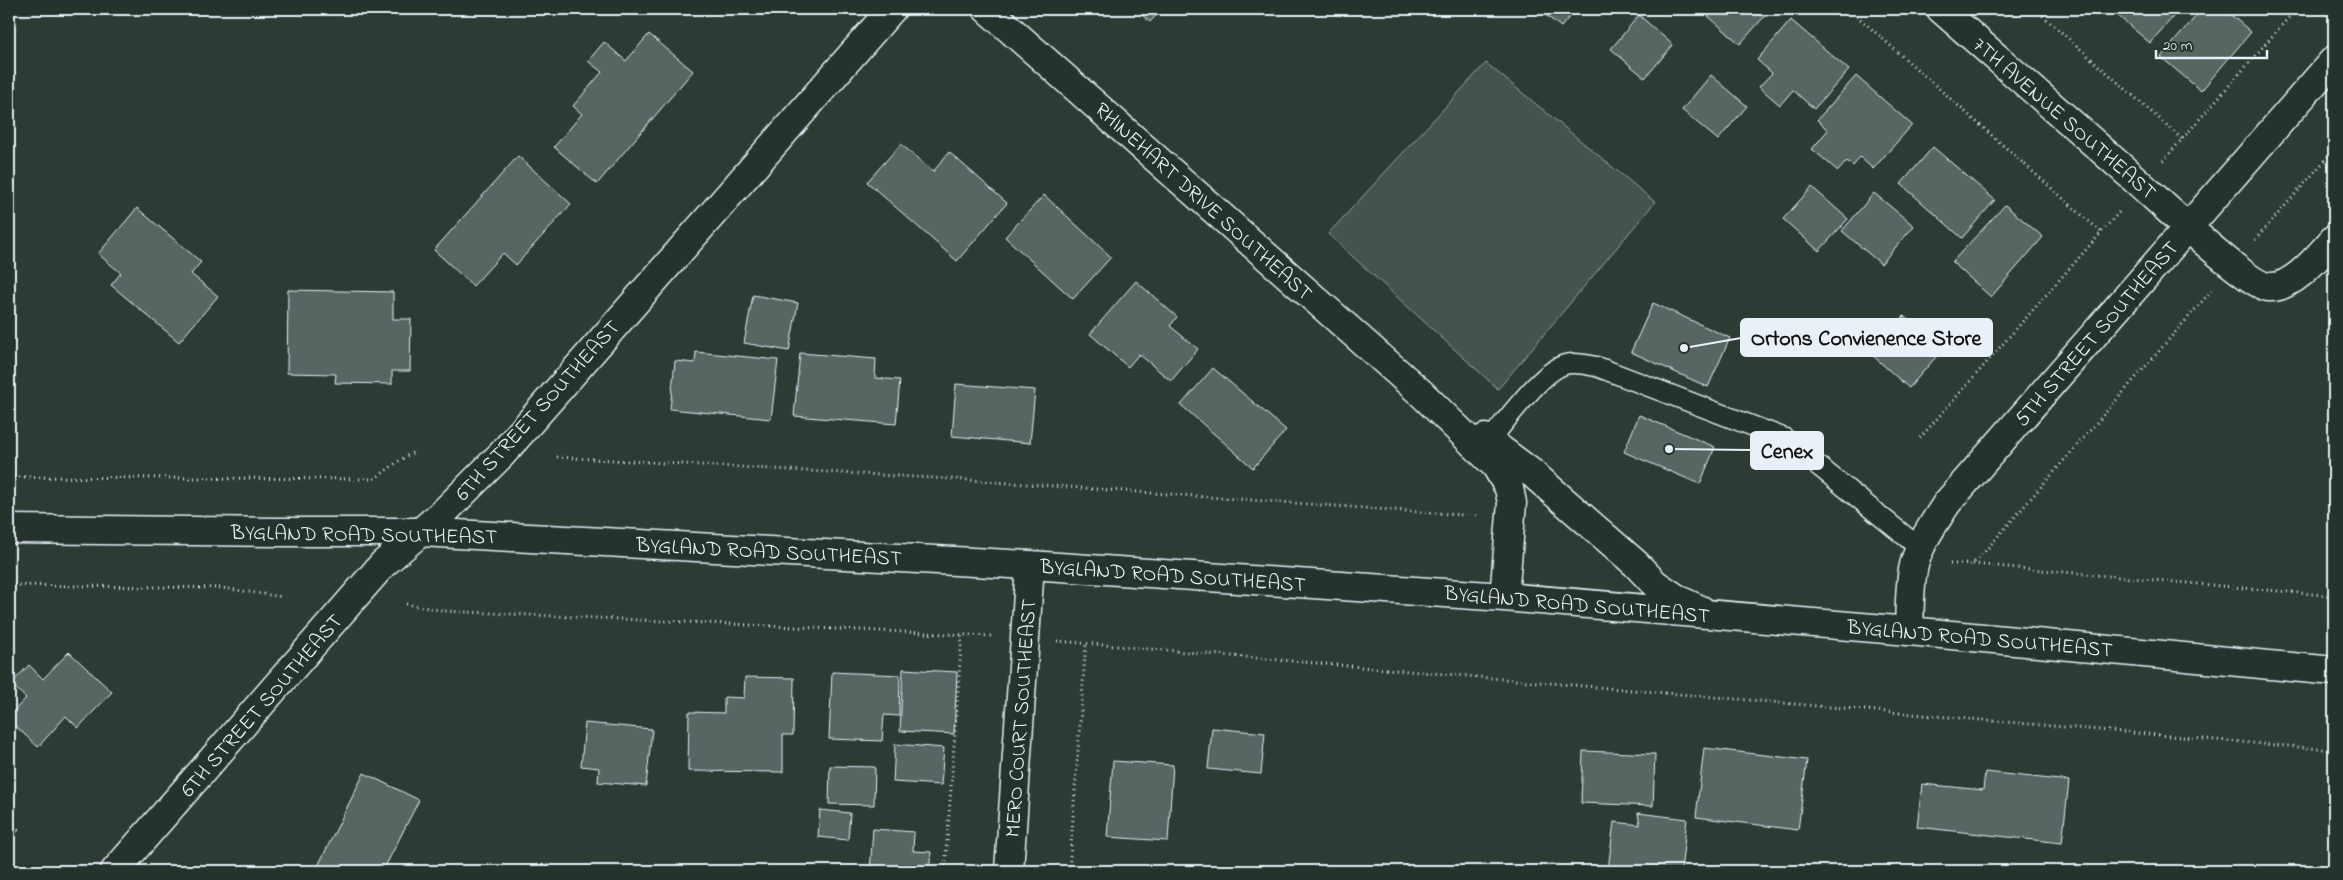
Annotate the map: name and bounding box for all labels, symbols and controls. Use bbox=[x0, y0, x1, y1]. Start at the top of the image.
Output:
scale bar bbox=[2156, 28, 2267, 60]
street label: 7TH AVENUE SOUTHEAST bbox=[1965, 31, 2162, 208]
text: 20 m bbox=[2163, 35, 2193, 57]
street label: RHINEHART DRIVE SOUTHEAST bbox=[1087, 96, 1318, 309]
street label: 5TH STREET SOUTHEAST bbox=[2008, 235, 2187, 434]
street label: 6TH STREET SOUTHEAST bbox=[449, 314, 628, 509]
callout: Ortons Convienence Store bbox=[1741, 319, 1992, 356]
text: Ortons Convienence Store bbox=[1751, 324, 1982, 356]
callout: Cenex bbox=[1751, 432, 1823, 469]
text: Cenex bbox=[1761, 437, 1813, 469]
street label: BYGLAND ROAD SOUTHEAST bbox=[230, 519, 497, 553]
street label: BYGLAND ROAD SOUTHEAST bbox=[634, 531, 903, 575]
street label: BYGLAND ROAD SOUTHEAST bbox=[1038, 553, 1307, 601]
street label: BYGLAND ROAD SOUTHEAST bbox=[1442, 579, 1711, 633]
street label: MERO COURT SOUTHEAST bbox=[999, 598, 1045, 838]
street label: 6TH STREET SOUTHEAST bbox=[174, 608, 351, 805]
street label: BYGLAND ROAD SOUTHEAST bbox=[1845, 613, 2114, 667]

